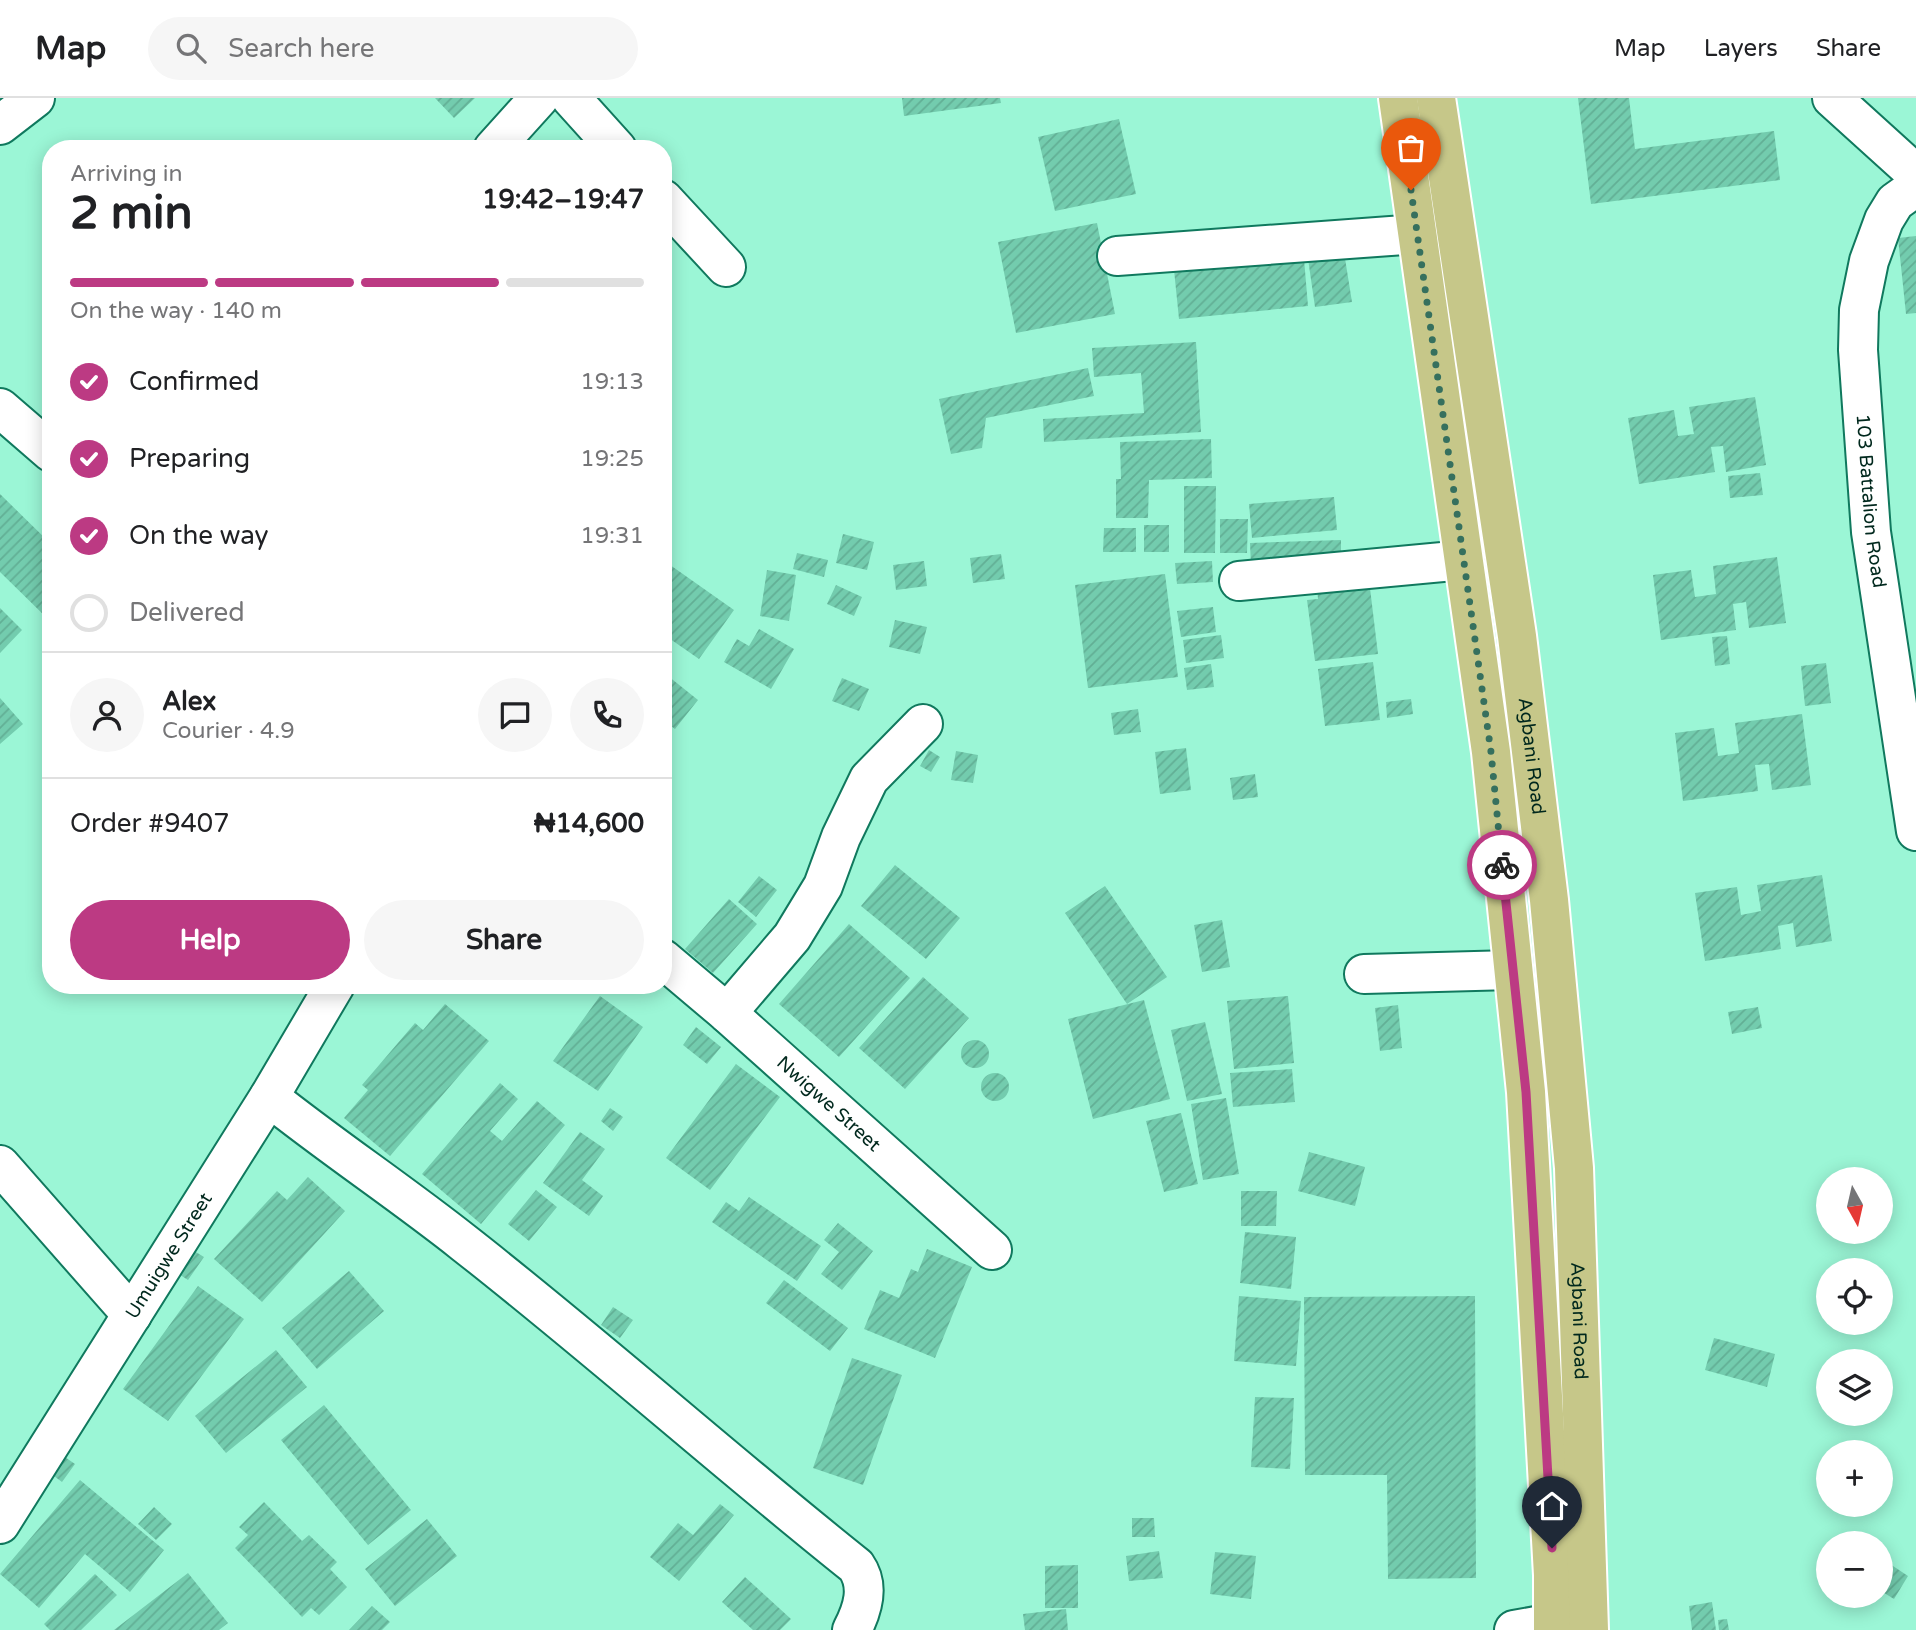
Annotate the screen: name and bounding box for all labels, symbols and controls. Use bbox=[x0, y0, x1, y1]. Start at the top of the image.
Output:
search box bbox=[148, 17, 638, 80]
text: Map bbox=[35, 29, 106, 68]
icon: search bbox=[172, 29, 210, 67]
text: Search here bbox=[228, 33, 374, 64]
text: Map bbox=[1614, 34, 1666, 63]
text: Layers bbox=[1704, 34, 1778, 63]
text: Share bbox=[1816, 34, 1881, 63]
pin bbox=[1381, 118, 1441, 190]
icon: bag bbox=[1392, 129, 1430, 167]
text: Arriving in bbox=[70, 160, 183, 188]
text: 19:42–19:47 bbox=[482, 184, 644, 215]
text: 2 min bbox=[70, 186, 193, 241]
text: On the way · 140 m bbox=[70, 297, 282, 325]
icon: check bbox=[70, 363, 108, 401]
text: Confirmed bbox=[129, 366, 259, 397]
text: 19:13 bbox=[580, 368, 644, 396]
street label: 103 Battalion Road bbox=[1852, 413, 1890, 589]
icon: check bbox=[70, 440, 108, 478]
text: Preparing bbox=[129, 443, 250, 474]
text: 19:25 bbox=[580, 445, 644, 473]
icon: check bbox=[70, 517, 108, 555]
text: On the way bbox=[129, 520, 269, 551]
text: 19:31 bbox=[580, 522, 644, 550]
text: Delivered bbox=[129, 597, 245, 628]
button: person bbox=[70, 678, 144, 752]
button: chat bbox=[478, 678, 552, 752]
button: phone bbox=[570, 678, 644, 752]
text: Alex bbox=[162, 686, 216, 717]
street label: Agbani Road bbox=[1514, 696, 1550, 816]
text: Courier · 4.9 bbox=[162, 717, 295, 745]
text: Order #9407 bbox=[70, 808, 230, 839]
text: ₦14,600 bbox=[534, 808, 644, 839]
courier bbox=[1467, 830, 1537, 900]
icon: bike bbox=[1483, 846, 1521, 884]
button: Help bbox=[70, 900, 350, 980]
button: Share bbox=[364, 900, 644, 980]
street label: Nwigwe Street bbox=[772, 1052, 885, 1156]
north arrow bbox=[1816, 1167, 1894, 1244]
map controls bbox=[1816, 1167, 1893, 1608]
street label: Umuigwe Street bbox=[121, 1189, 217, 1323]
button: locate bbox=[1816, 1258, 1893, 1335]
street label: Agbani Road bbox=[1566, 1262, 1592, 1380]
button: layers bbox=[1816, 1349, 1893, 1426]
button: + bbox=[1816, 1440, 1893, 1517]
pin bbox=[1522, 1476, 1582, 1548]
icon: home bbox=[1533, 1487, 1571, 1525]
button: − bbox=[1816, 1531, 1893, 1608]

